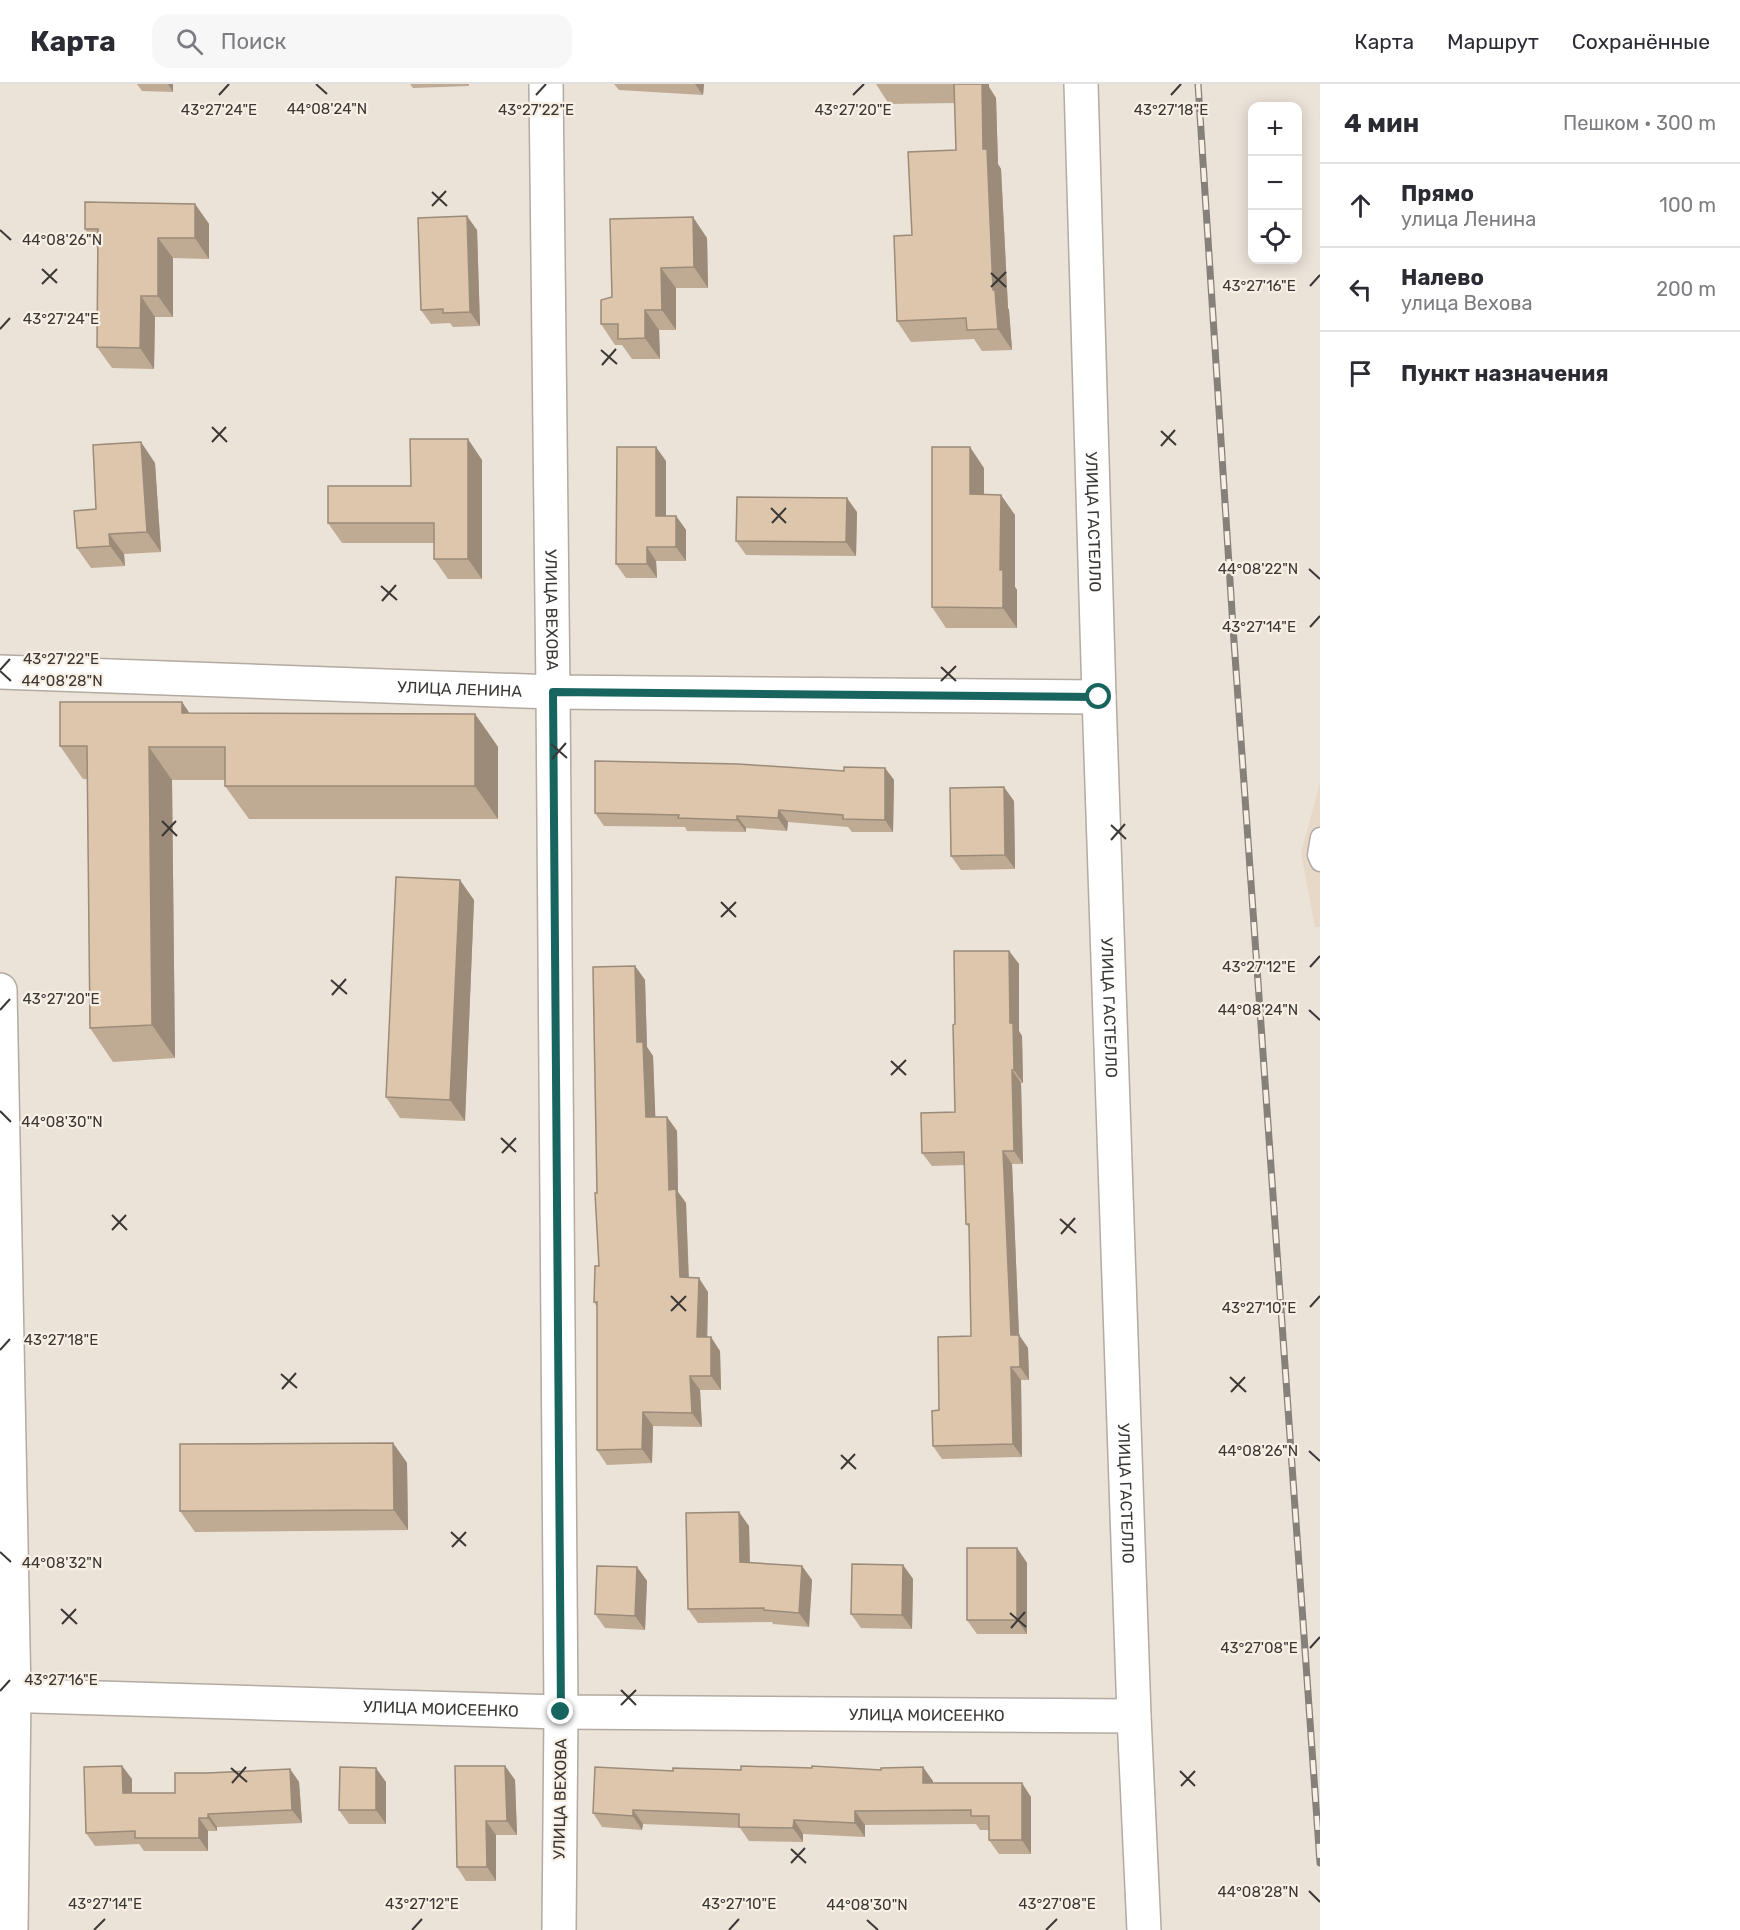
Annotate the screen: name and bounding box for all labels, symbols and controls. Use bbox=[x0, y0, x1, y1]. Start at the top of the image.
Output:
search box bbox=[152, 14, 572, 68]
text: Карта bbox=[30, 25, 116, 58]
icon: search bbox=[173, 25, 206, 58]
text: Поиск bbox=[221, 28, 286, 55]
text: Карта bbox=[1354, 29, 1414, 54]
text: Маршрут bbox=[1447, 29, 1539, 54]
text: Сохранённые bbox=[1572, 29, 1710, 54]
text: 44°08'24"N bbox=[287, 100, 367, 118]
text: 43°27'24"E bbox=[181, 101, 257, 119]
text: 43°27'22"E bbox=[498, 101, 574, 119]
text: 43°27'20"E bbox=[815, 101, 891, 119]
text: 43°27'18"E bbox=[1134, 101, 1208, 119]
map controls bbox=[1248, 102, 1302, 264]
button: + bbox=[1248, 102, 1302, 156]
text: 4 мин bbox=[1344, 108, 1419, 139]
text: Пешком · 300 m bbox=[1563, 111, 1716, 135]
button: − bbox=[1248, 156, 1302, 210]
text: Прямо bbox=[1401, 180, 1474, 207]
icon: ahead bbox=[1344, 189, 1377, 222]
text: 100 m bbox=[1659, 193, 1716, 217]
text: улица Ленина bbox=[1401, 207, 1536, 231]
button: locate bbox=[1248, 210, 1302, 264]
text: 44°08'26"N bbox=[22, 231, 102, 249]
text: Налево bbox=[1401, 264, 1484, 291]
icon: left bbox=[1344, 273, 1377, 306]
text: 43°27'16"E bbox=[1222, 277, 1296, 295]
text: 200 m bbox=[1656, 277, 1716, 301]
text: улица Вехова bbox=[1401, 291, 1533, 315]
text: 43°27'24"E bbox=[23, 310, 99, 328]
icon: arrive bbox=[1344, 357, 1377, 390]
text: Пункт назначения bbox=[1401, 360, 1609, 387]
street label: УЛИЦА ГАСТЕЛЛО bbox=[1082, 451, 1105, 592]
street label: УЛИЦА ВЕХОВА bbox=[542, 549, 562, 671]
text: 44°08'22"N bbox=[1218, 560, 1298, 578]
text: 43°27'14"E bbox=[1222, 618, 1296, 636]
text: 43°27'22"E bbox=[23, 650, 99, 668]
text: 44°08'28"N bbox=[21, 672, 103, 690]
street label: УЛИЦА ЛЕНИНА bbox=[397, 677, 523, 700]
route start bbox=[1085, 683, 1111, 709]
street label: УЛИЦА ГАСТЕЛЛО bbox=[1098, 937, 1122, 1078]
text: 43°27'12"E bbox=[1222, 958, 1296, 976]
text: 43°27'20"E bbox=[23, 990, 99, 1008]
text: 44°08'24"N bbox=[1218, 1001, 1298, 1019]
text: 44°08'30"N bbox=[21, 1113, 103, 1131]
text: 43°27'10"E bbox=[1222, 1299, 1296, 1317]
text: 43°27'18"E bbox=[24, 1331, 98, 1349]
street label: УЛИЦА ГАСТЕЛЛО bbox=[1114, 1423, 1138, 1564]
text: 44°08'26"N bbox=[1218, 1442, 1298, 1460]
text: 44°08'32"N bbox=[22, 1554, 102, 1572]
text: 43°27'08"E bbox=[1220, 1639, 1298, 1657]
text: 43°27'16"E bbox=[24, 1671, 98, 1689]
street label: УЛИЦА МОИСЕЕНКО bbox=[363, 1697, 519, 1720]
route end bbox=[547, 1698, 573, 1724]
street label: УЛИЦА МОИСЕЕНКО bbox=[849, 1705, 1005, 1725]
street label: УЛИЦА ВЕХОВА bbox=[549, 1738, 571, 1860]
text: 44°08'28"N bbox=[1217, 1883, 1299, 1901]
text: 43°27'14"E bbox=[68, 1895, 142, 1913]
text: 43°27'12"E bbox=[385, 1895, 459, 1913]
text: 43°27'10"E bbox=[702, 1895, 776, 1913]
text: 43°27'08"E bbox=[1018, 1895, 1096, 1913]
text: 44°08'30"N bbox=[826, 1896, 908, 1914]

